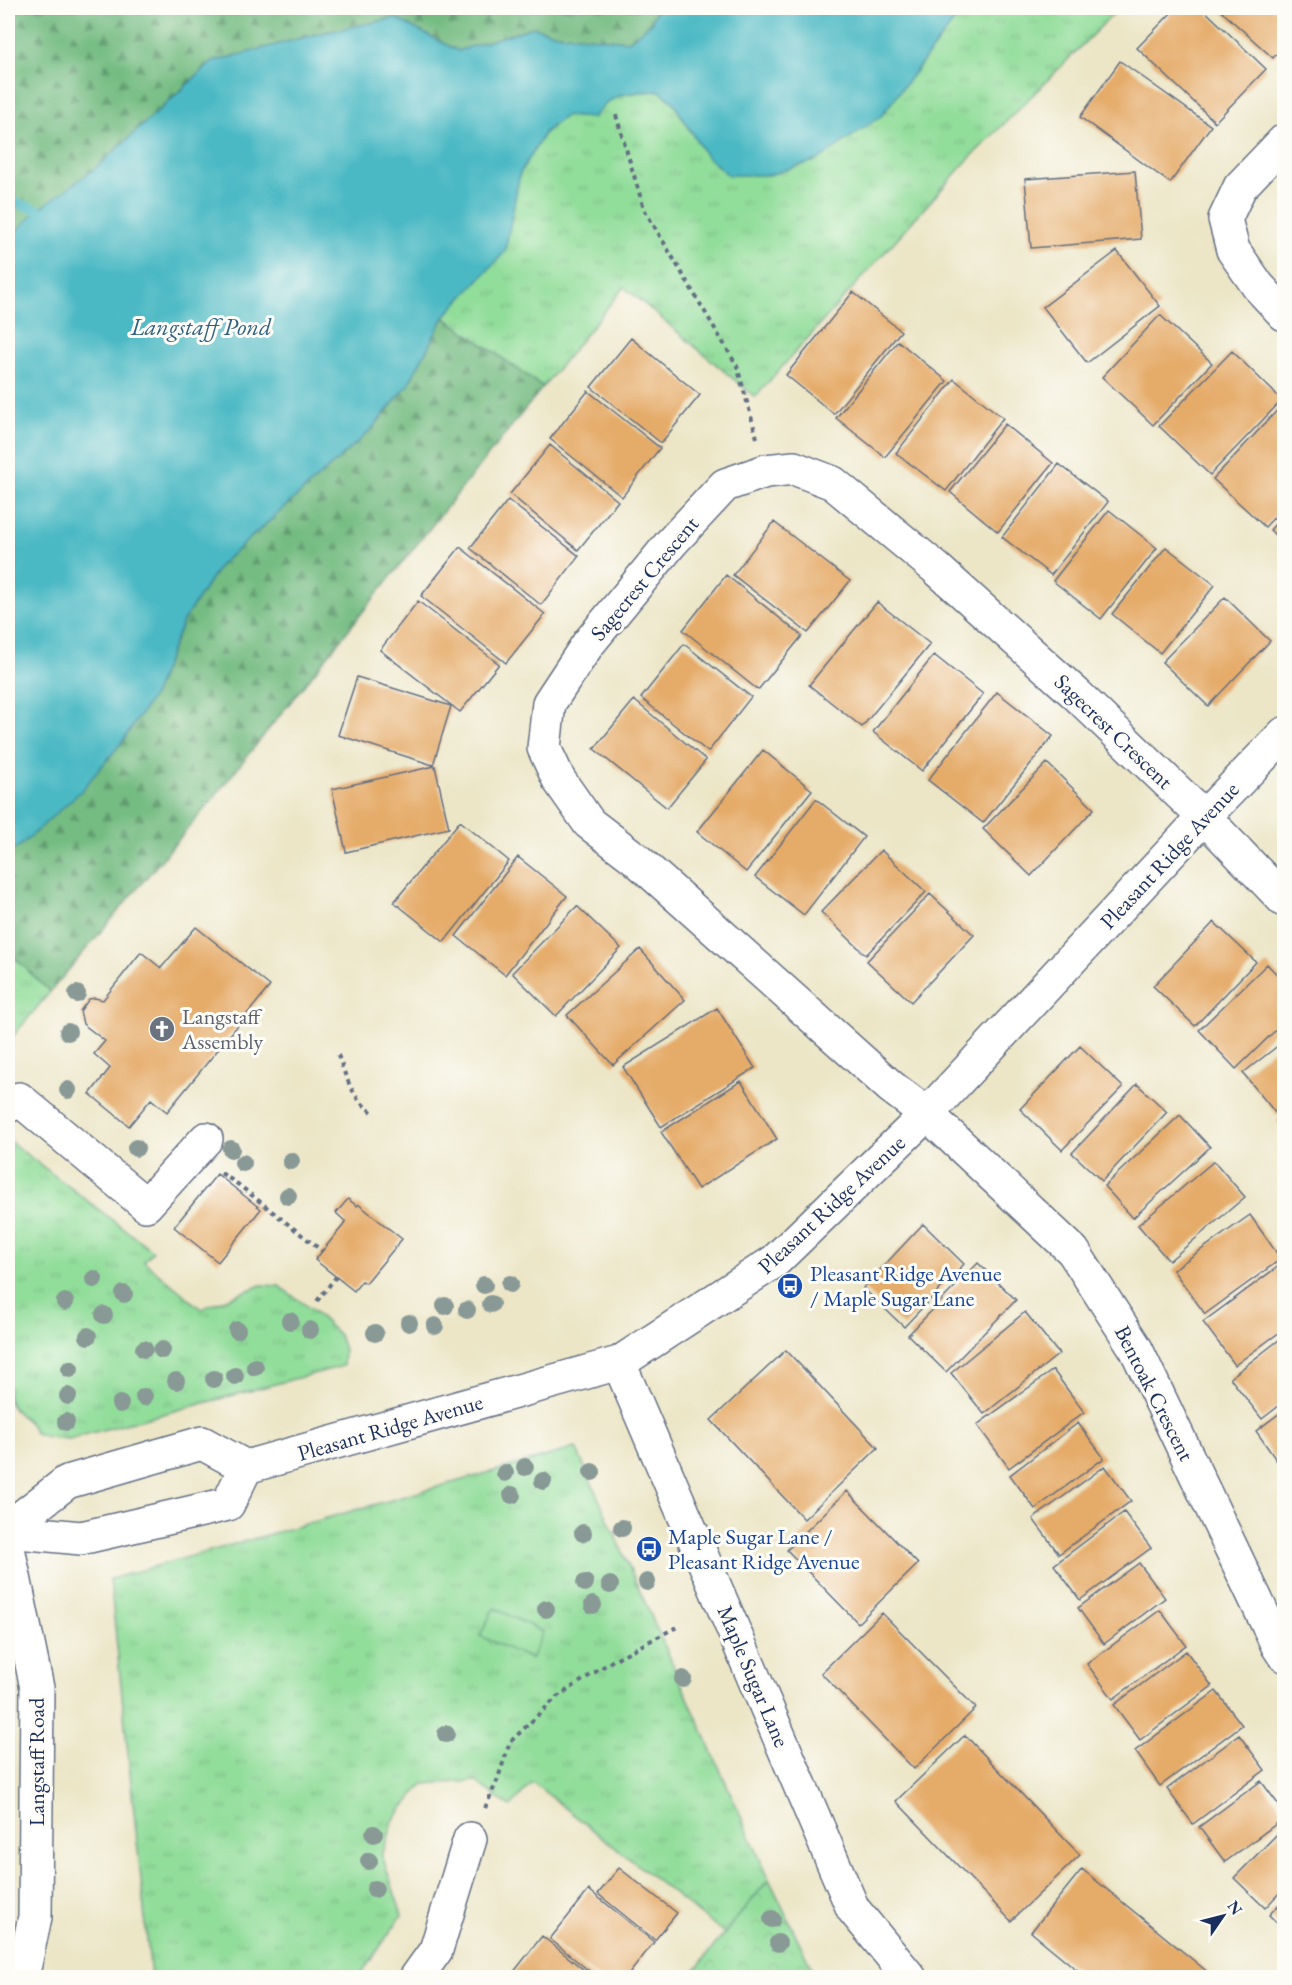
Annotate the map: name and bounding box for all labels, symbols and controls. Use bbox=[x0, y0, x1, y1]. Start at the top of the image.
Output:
water label: Langstaff Pond bbox=[130, 311, 272, 342]
street label: Sagecrest Crescent bbox=[584, 510, 705, 647]
street label: Sagecrest Crescent bbox=[1048, 667, 1179, 795]
street label: Pleasant Ridge Avenue bbox=[1093, 775, 1246, 935]
place label: Langstaff Assembly bbox=[181, 1002, 263, 1056]
church icon: Langstaff Assembly bbox=[147, 1014, 177, 1044]
street label: Pleasant Ridge Avenue bbox=[751, 1128, 912, 1280]
place label: Pleasant Ridge Avenue / Maple Sugar Lane bbox=[810, 1259, 1002, 1313]
bus stop icon: Pleasant Ridge Avenue / Maple Sugar Lane bbox=[775, 1271, 805, 1301]
street label: Bentoak Crescent bbox=[1108, 1321, 1201, 1466]
street label: Pleasant Ridge Avenue bbox=[294, 1387, 487, 1468]
place label: Maple Sugar Lane / Pleasant Ridge Avenue bbox=[668, 1522, 860, 1576]
bus stop icon: Maple Sugar Lane / Pleasant Ridge Avenue bbox=[634, 1534, 664, 1564]
street label: Maple Sugar Lane bbox=[711, 1601, 797, 1752]
street label: Langstaff Road bbox=[22, 1697, 51, 1826]
north arrow bbox=[1193, 1886, 1253, 1946]
text: N bbox=[1223, 1896, 1247, 1919]

